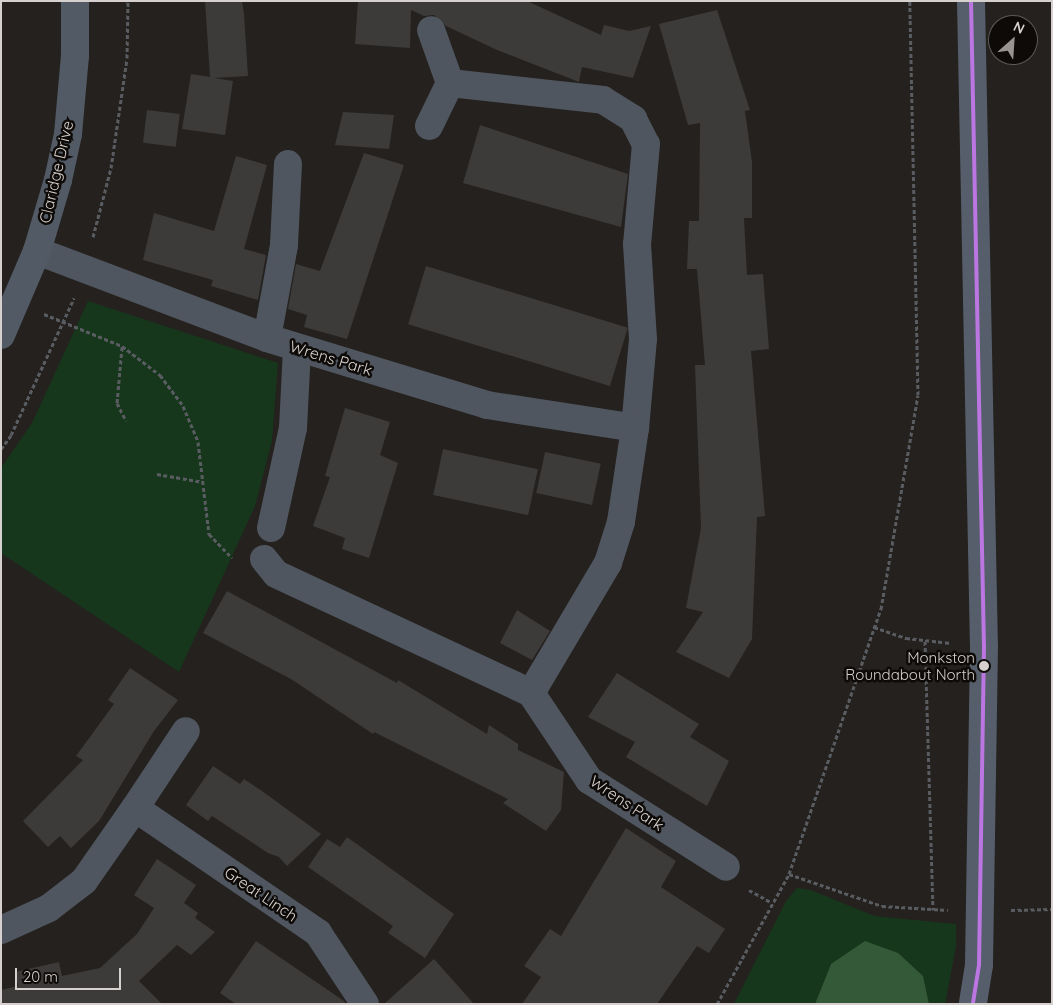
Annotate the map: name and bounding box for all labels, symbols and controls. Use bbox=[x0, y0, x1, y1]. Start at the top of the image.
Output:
north arrow bbox=[988, 15, 1038, 65]
text: N bbox=[1011, 17, 1028, 38]
street label: Claridge Drive bbox=[35, 119, 77, 225]
street label: Wrens Park bbox=[287, 336, 375, 380]
place label: Monkston Roundabout North bbox=[845, 648, 975, 683]
marker: Monkston Roundabout North bbox=[979, 661, 989, 671]
street label: Wrens Park bbox=[586, 771, 668, 835]
street label: Great Linch bbox=[221, 863, 301, 925]
scale bar bbox=[18, 958, 124, 990]
text: 20 m bbox=[23, 967, 58, 986]

